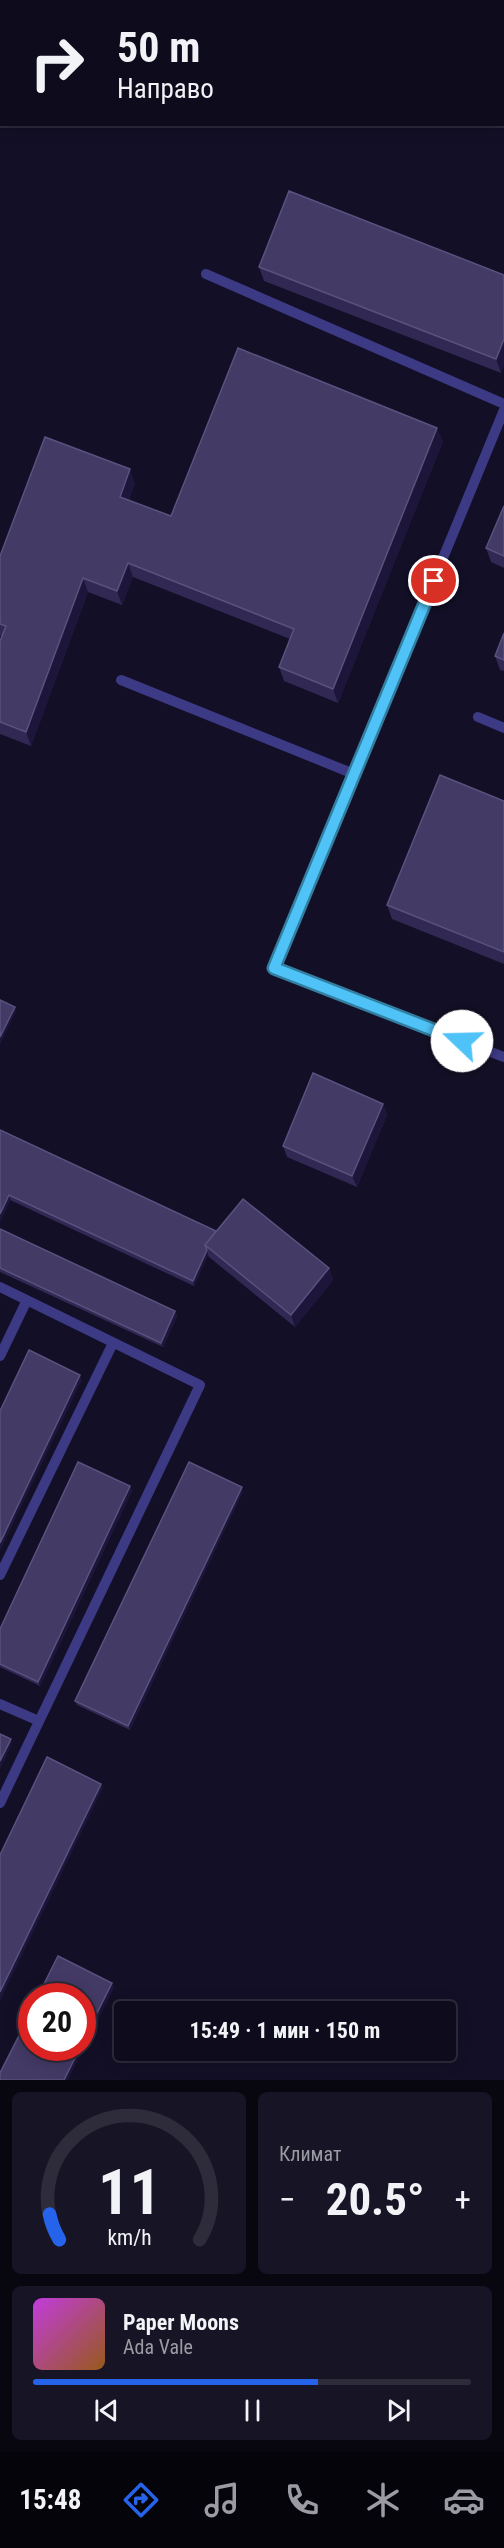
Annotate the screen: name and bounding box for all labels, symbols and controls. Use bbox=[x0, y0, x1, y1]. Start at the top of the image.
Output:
text: 50 m bbox=[117, 23, 200, 72]
icon: right bbox=[18, 24, 96, 102]
text: Направо bbox=[117, 73, 214, 105]
pin bbox=[408, 555, 459, 606]
icon: arrive bbox=[417, 564, 450, 597]
position arrow bbox=[430, 1009, 494, 1073]
speed limit sign: 20 bbox=[18, 1983, 96, 2061]
text: 15:49 · 1 мин · 150 m bbox=[190, 2018, 380, 2043]
text: Климат bbox=[279, 2142, 341, 2166]
text: 11 bbox=[97, 2156, 161, 2229]
text: 20.5° bbox=[326, 2173, 424, 2226]
text: − bbox=[279, 2180, 296, 2219]
text: + bbox=[455, 2180, 471, 2219]
text: km/h bbox=[107, 2225, 151, 2250]
text: Paper Moons bbox=[123, 2310, 239, 2335]
text: Ada Vale bbox=[123, 2335, 193, 2359]
icon: previous bbox=[90, 2394, 123, 2427]
icon: pause bbox=[236, 2394, 269, 2427]
icon: next bbox=[382, 2394, 415, 2427]
icon: directions bbox=[120, 2479, 162, 2521]
icon: music bbox=[201, 2479, 243, 2521]
icon: phone bbox=[281, 2479, 323, 2521]
icon: climate bbox=[362, 2479, 404, 2521]
icon: car bbox=[443, 2479, 485, 2521]
text: 15:48 bbox=[19, 2484, 81, 2516]

